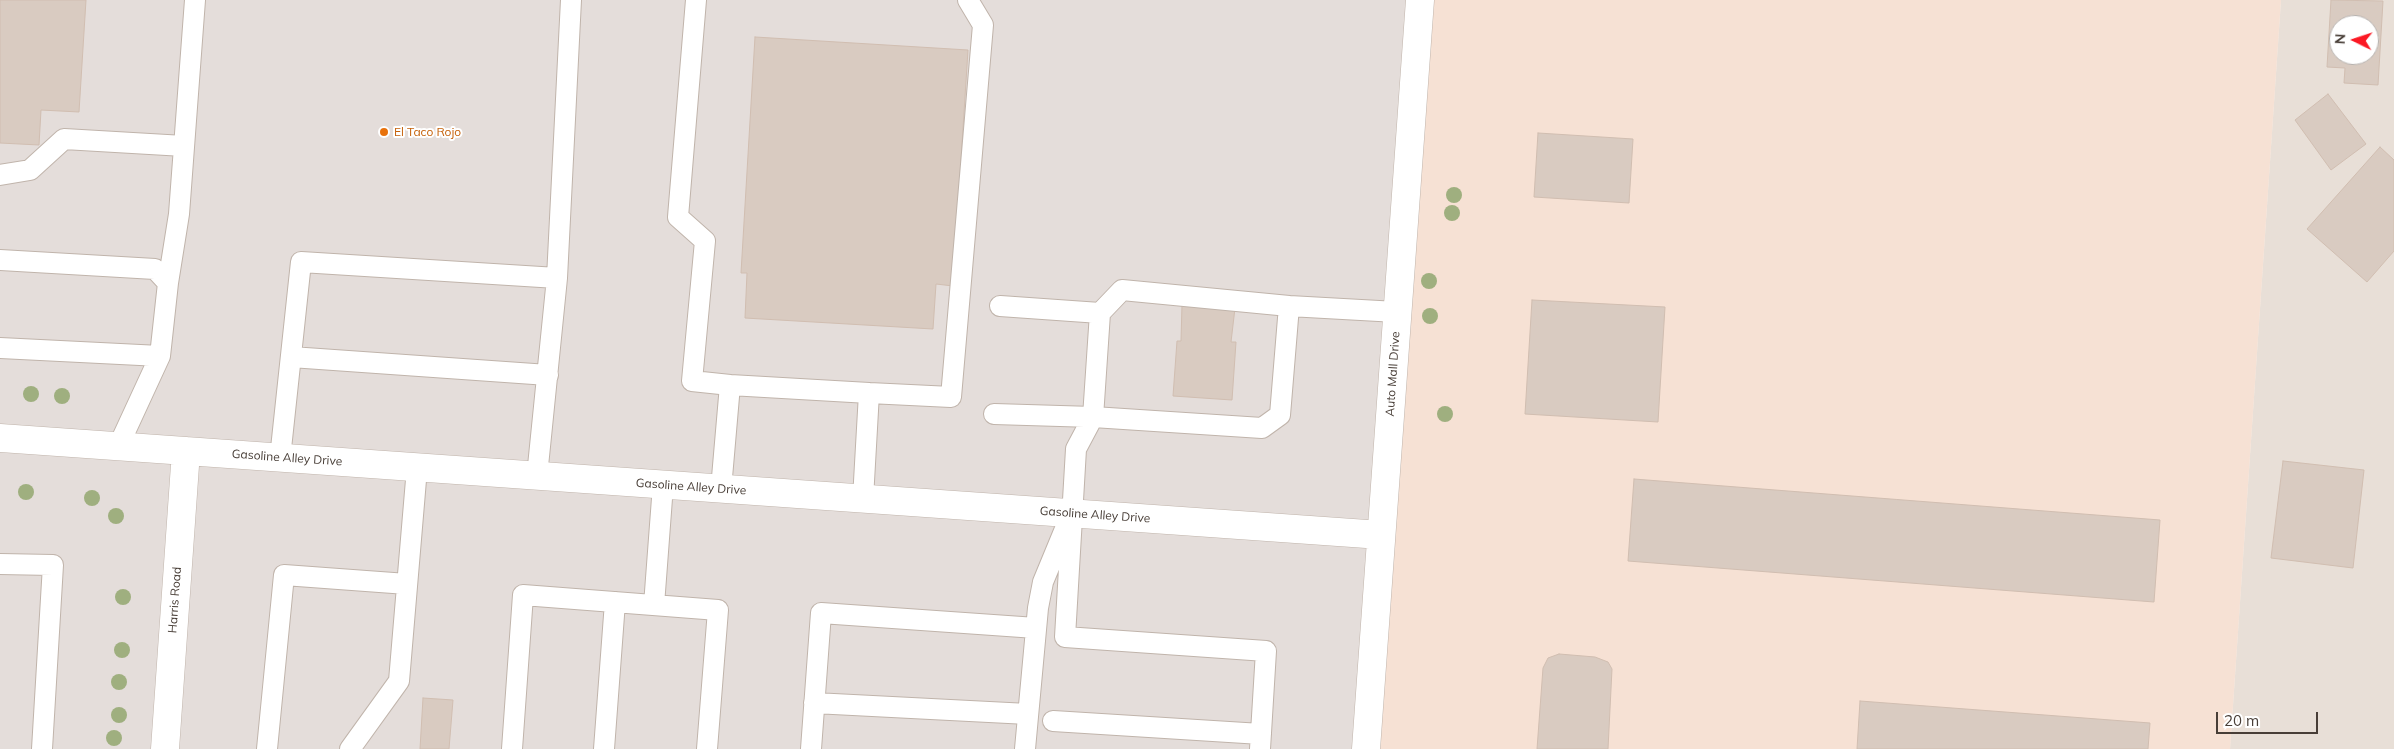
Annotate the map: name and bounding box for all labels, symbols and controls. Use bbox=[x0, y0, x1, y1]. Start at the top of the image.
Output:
north arrow bbox=[2329, 15, 2379, 65]
text: N bbox=[2331, 33, 2349, 45]
place label: El Taco Rojo bbox=[394, 125, 461, 139]
marker: El Taco Rojo bbox=[378, 126, 390, 138]
street label: Auto Mall Drive bbox=[1383, 331, 1403, 417]
street label: Gasoline Alley Drive bbox=[231, 447, 343, 469]
street label: Gasoline Alley Drive bbox=[635, 476, 747, 498]
street label: Gasoline Alley Drive bbox=[1039, 504, 1151, 526]
street label: Harris Road bbox=[165, 566, 185, 634]
scale bar bbox=[2219, 702, 2322, 734]
text: 20 m bbox=[2224, 711, 2259, 730]

